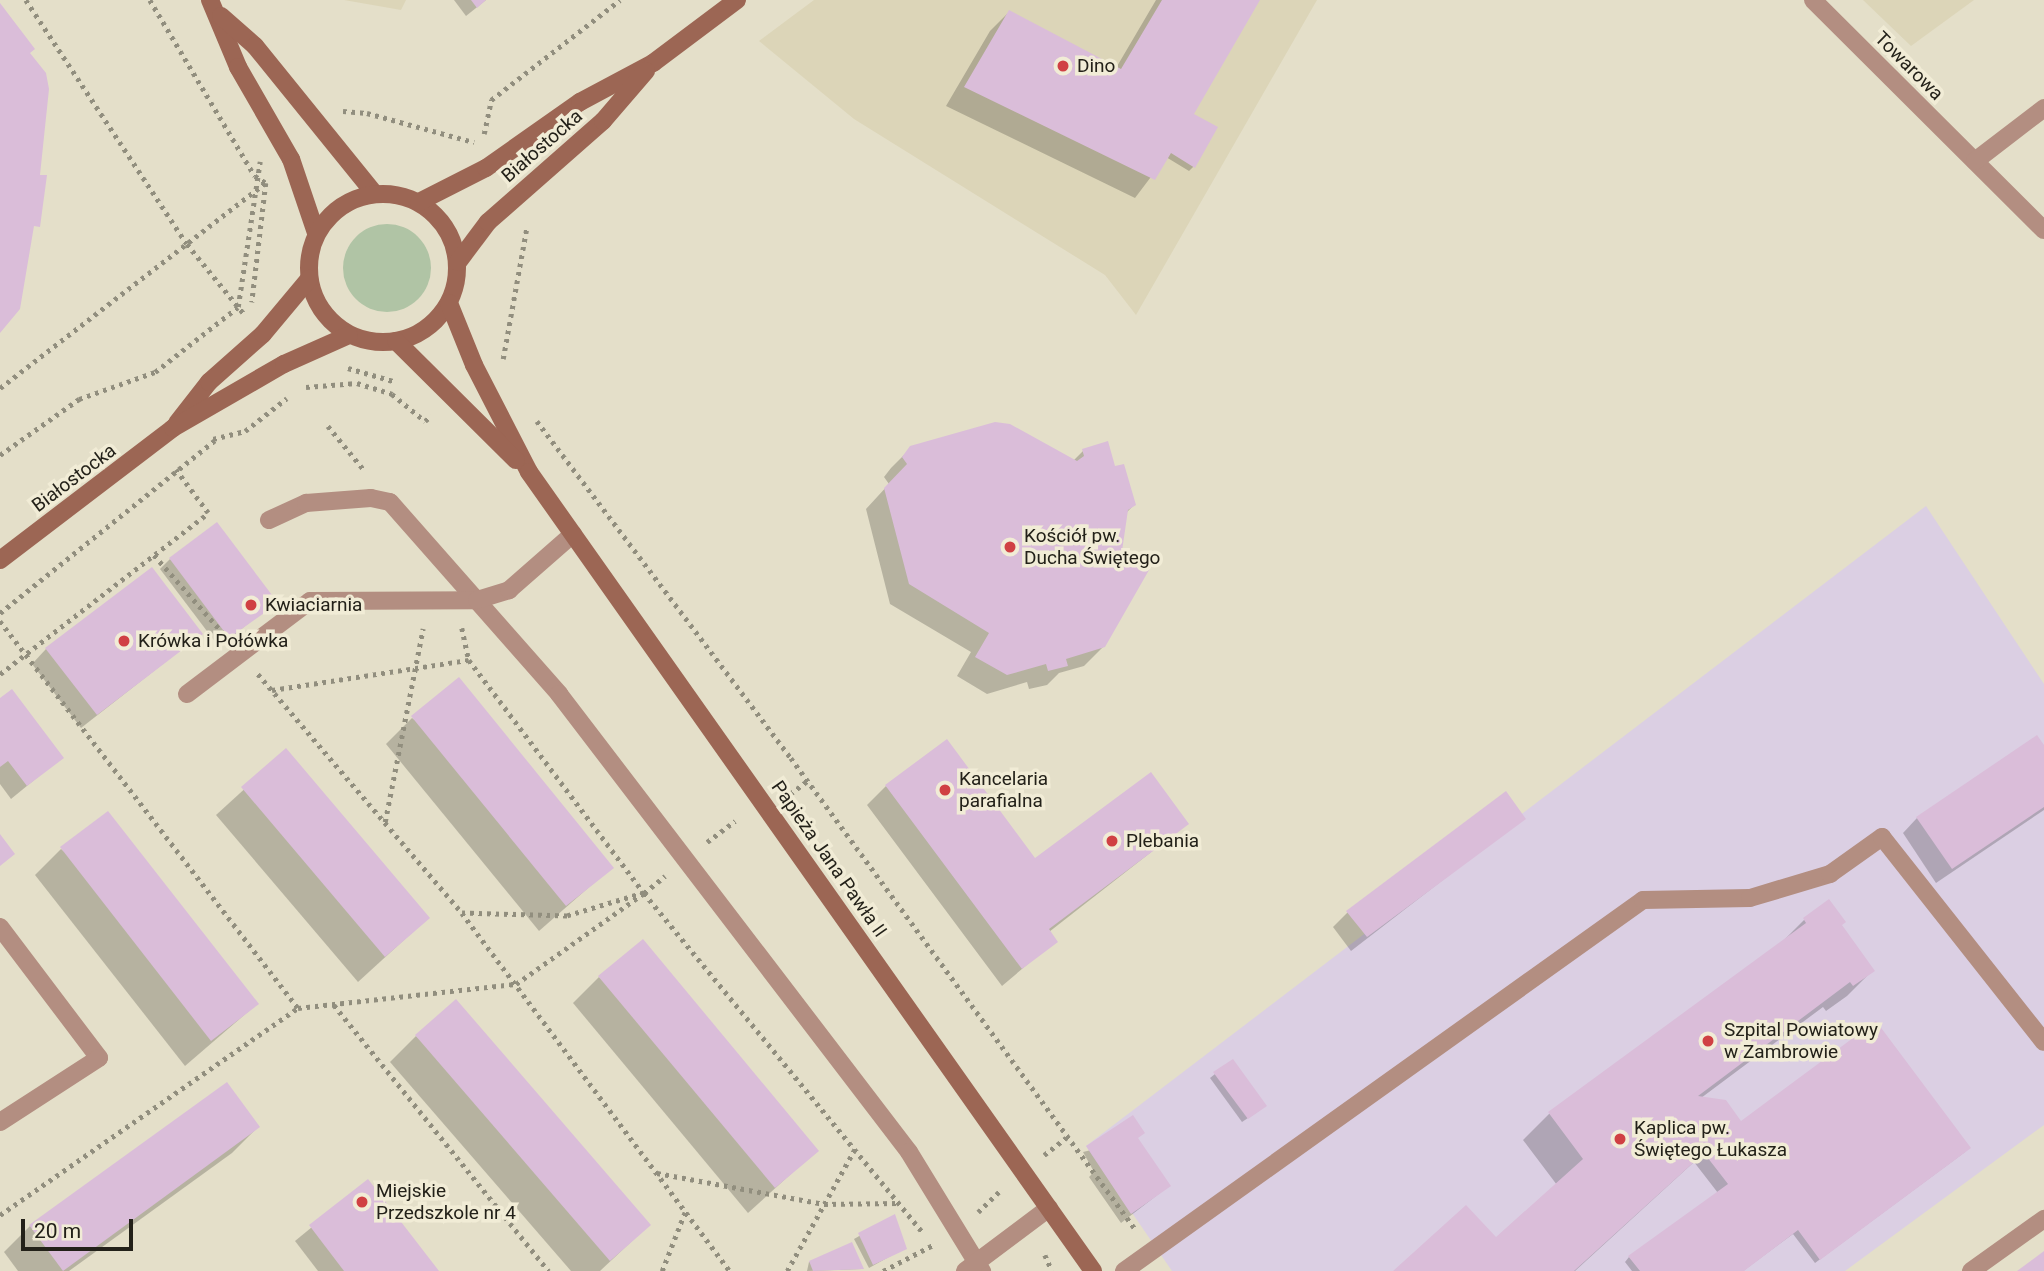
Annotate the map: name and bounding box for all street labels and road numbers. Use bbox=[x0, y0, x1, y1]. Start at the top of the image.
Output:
street label: Towarowa bbox=[1870, 27, 1948, 105]
street label: Białostocka bbox=[497, 105, 587, 187]
street label: Białostocka bbox=[27, 439, 121, 517]
street label: Papieża Jana Pawła II bbox=[766, 777, 892, 941]

